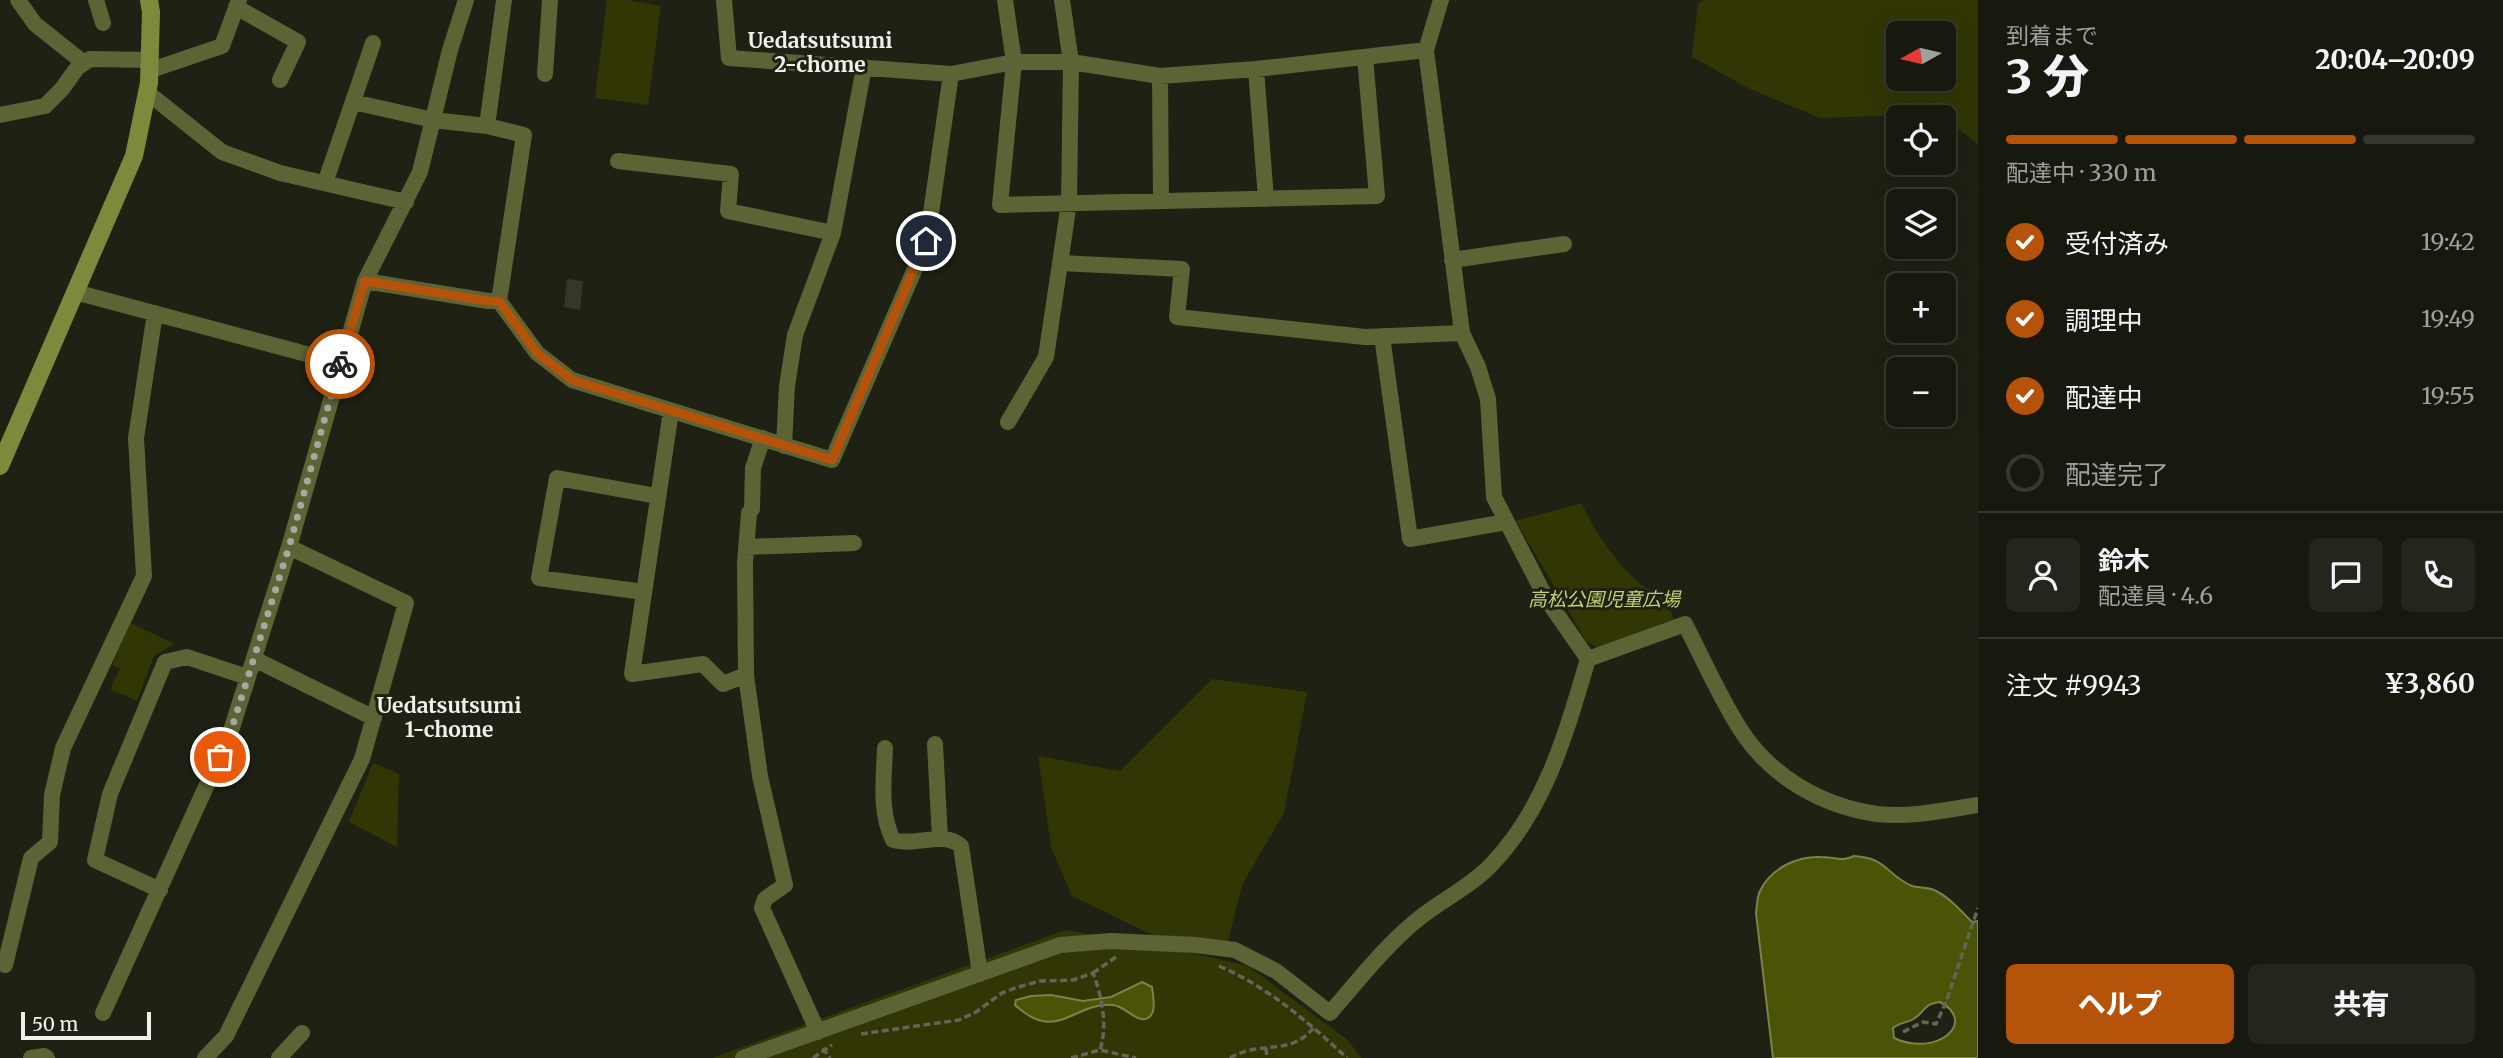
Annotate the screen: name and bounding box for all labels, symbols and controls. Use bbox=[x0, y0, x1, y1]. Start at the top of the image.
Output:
north arrow bbox=[1886, 21, 1956, 91]
map controls bbox=[1886, 21, 1956, 427]
text: 到着まで bbox=[2006, 21, 2098, 50]
district label: Uedatsutsumi 2-chome bbox=[748, 27, 892, 78]
text: 20:04–20:09 bbox=[2315, 43, 2475, 76]
text: 3 分 bbox=[2006, 48, 2089, 106]
button: locate bbox=[1886, 105, 1956, 175]
text: 配達中 · 330 m bbox=[2006, 158, 2157, 187]
button: layers bbox=[1886, 189, 1956, 259]
pin bbox=[896, 211, 956, 271]
icon: home bbox=[907, 222, 945, 260]
icon: check bbox=[2006, 223, 2044, 261]
text: 受付済み bbox=[2065, 227, 2169, 260]
text: 19:42 bbox=[2421, 227, 2475, 256]
button: + bbox=[1886, 273, 1956, 343]
icon: check bbox=[2006, 300, 2044, 338]
text: 調理中 bbox=[2065, 304, 2143, 337]
text: 19:49 bbox=[2421, 304, 2475, 333]
courier bbox=[305, 329, 375, 399]
icon: bike bbox=[321, 345, 359, 383]
button: − bbox=[1886, 357, 1956, 427]
icon: check bbox=[2006, 377, 2044, 415]
text: 配達中 bbox=[2065, 381, 2143, 414]
text: 19:55 bbox=[2422, 381, 2475, 410]
text: 配達完了 bbox=[2065, 458, 2169, 491]
button: person bbox=[2006, 538, 2080, 612]
button: chat bbox=[2309, 538, 2383, 612]
button: phone bbox=[2401, 538, 2475, 612]
text: 鈴木 bbox=[2098, 544, 2150, 577]
text: 配達員 · 4.6 bbox=[2098, 581, 2213, 610]
park label: 高松公園児童広場 bbox=[1528, 587, 1682, 611]
text: ¥3,860 bbox=[2384, 667, 2475, 700]
text: 注文 #9943 bbox=[2006, 669, 2142, 702]
district label: Uedatsutsumi 1-chome bbox=[377, 692, 521, 743]
pin bbox=[190, 727, 250, 787]
icon: bag bbox=[201, 738, 239, 776]
button: ヘルプ bbox=[2006, 964, 2234, 1044]
button: 共有 bbox=[2248, 964, 2475, 1044]
scale bar bbox=[21, 1009, 150, 1041]
text: 50 m bbox=[32, 1012, 78, 1036]

